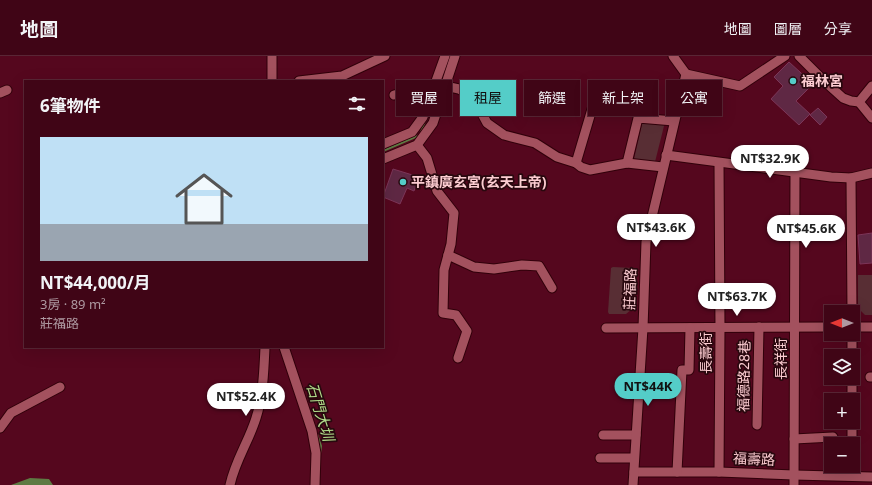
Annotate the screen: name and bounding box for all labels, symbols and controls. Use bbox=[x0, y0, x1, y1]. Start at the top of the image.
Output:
text: 地圖 bbox=[20, 16, 58, 42]
text: 地圖 bbox=[724, 19, 752, 38]
text: 圖層 bbox=[774, 19, 802, 38]
text: 分享 bbox=[824, 19, 852, 38]
place label: 福林宮 bbox=[801, 71, 843, 90]
marker: 福林宮 bbox=[788, 76, 798, 86]
chip: 買屋 bbox=[396, 80, 452, 116]
chip: 租屋 bbox=[460, 80, 516, 116]
chip: 篩選 bbox=[524, 80, 580, 116]
chip: 新上架 bbox=[588, 80, 658, 116]
chip: 公寓 bbox=[666, 80, 722, 116]
icon: filters bbox=[346, 93, 368, 115]
text: 6筆物件 bbox=[40, 94, 101, 117]
pin: NT$32.9K bbox=[729, 145, 811, 179]
text: NT$32.9K bbox=[740, 149, 800, 167]
icon: home bbox=[168, 163, 240, 235]
place label: 平鎮廣玄宮(玄天上帝) bbox=[411, 172, 547, 191]
marker: 平鎮廣玄宮(玄天上帝) bbox=[398, 177, 408, 187]
pin: NT$43.6K bbox=[615, 214, 697, 248]
pin: NT$45.6K bbox=[765, 215, 847, 249]
text: NT$43.6K bbox=[626, 218, 686, 236]
text: NT$45.6K bbox=[776, 219, 836, 237]
street label: 莊福路 bbox=[619, 268, 640, 310]
text: NT$44,000/月 bbox=[40, 271, 151, 294]
pin: NT$63.7K bbox=[696, 283, 778, 317]
text: NT$63.7K bbox=[707, 287, 767, 305]
text: 3房 · 89 m² bbox=[40, 295, 106, 313]
north arrow bbox=[824, 305, 860, 341]
map controls bbox=[824, 305, 860, 473]
text: 莊福路 bbox=[40, 314, 79, 332]
street label: 長壽街 bbox=[696, 332, 715, 374]
street label: 長祥街 bbox=[771, 338, 790, 380]
street label: 福德路28巷 bbox=[733, 340, 754, 412]
button: layers bbox=[824, 349, 860, 385]
pin: NT$44K bbox=[615, 373, 681, 407]
text: NT$44K bbox=[623, 377, 673, 395]
water label: 石門大圳 bbox=[303, 380, 340, 445]
pin: NT$52.4K bbox=[205, 383, 287, 417]
text: NT$52.4K bbox=[216, 387, 276, 405]
button: + bbox=[824, 393, 860, 429]
button: − bbox=[824, 437, 860, 473]
street label: 福壽路 bbox=[733, 448, 775, 469]

